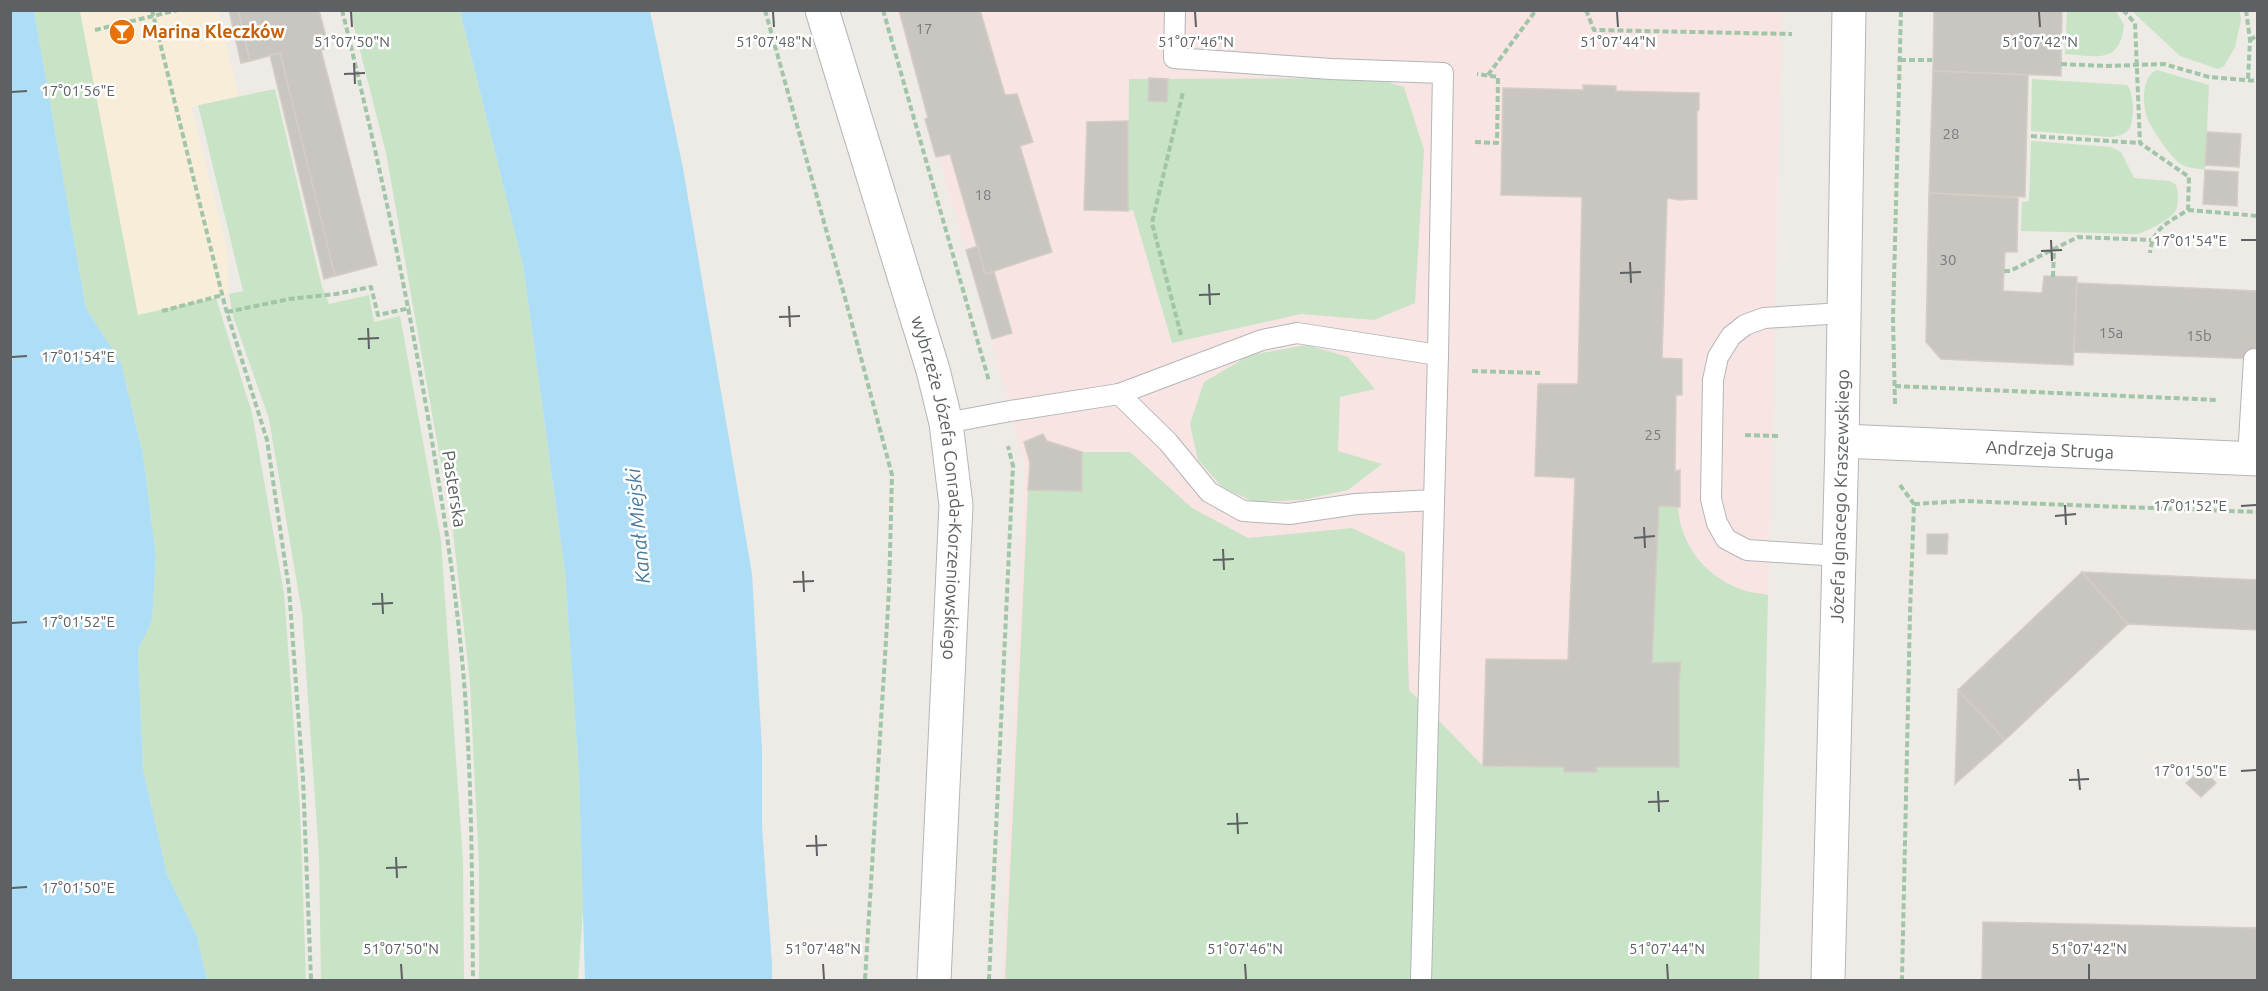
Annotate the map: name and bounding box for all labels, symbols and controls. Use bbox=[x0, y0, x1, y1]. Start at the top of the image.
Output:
bar icon: Marina Kleczków bbox=[107, 17, 137, 47]
house number: 17 bbox=[916, 20, 932, 37]
place label: Marina Kleczków bbox=[142, 21, 284, 41]
text: 51°07'50"N bbox=[314, 33, 390, 50]
text: 51°07'48"N bbox=[736, 33, 812, 50]
text: 51°07'46"N bbox=[1158, 33, 1234, 50]
text: 51°07'44"N bbox=[1580, 33, 1656, 50]
text: 51°07'42"N bbox=[2002, 33, 2078, 50]
text: 17°01'56"E bbox=[41, 82, 115, 99]
house number: 28 bbox=[1943, 125, 1959, 142]
house number: 18 bbox=[975, 186, 991, 203]
text: 17°01'54"E bbox=[2153, 232, 2227, 249]
house number: 30 bbox=[1940, 251, 1956, 268]
street label: wybrzeże Józefa Conrada-Korzeniowskiego bbox=[908, 313, 967, 661]
house number: 15a bbox=[2099, 324, 2123, 341]
house number: 15b bbox=[2186, 327, 2212, 344]
text: 17°01'54"E bbox=[41, 348, 115, 365]
street label: Józefa Ignacego Kraszewskiego bbox=[1826, 369, 1852, 624]
house number: 25 bbox=[1645, 426, 1661, 443]
street label: Andrzeja Struga bbox=[1985, 436, 2114, 462]
street label: Pasterska bbox=[439, 449, 471, 529]
water label: Kanał Miejski bbox=[621, 466, 654, 585]
text: 17°01'52"E bbox=[2153, 497, 2227, 514]
text: 17°01'52"E bbox=[41, 613, 115, 630]
text: 17°01'50"E bbox=[2153, 762, 2227, 779]
text: 17°01'50"E bbox=[41, 879, 115, 896]
text: 51°07'50"N bbox=[363, 940, 439, 957]
text: 51°07'48"N bbox=[785, 940, 861, 957]
text: 51°07'46"N bbox=[1207, 940, 1283, 957]
text: 51°07'44"N bbox=[1629, 940, 1705, 957]
text: 51°07'42"N bbox=[2051, 940, 2127, 957]

